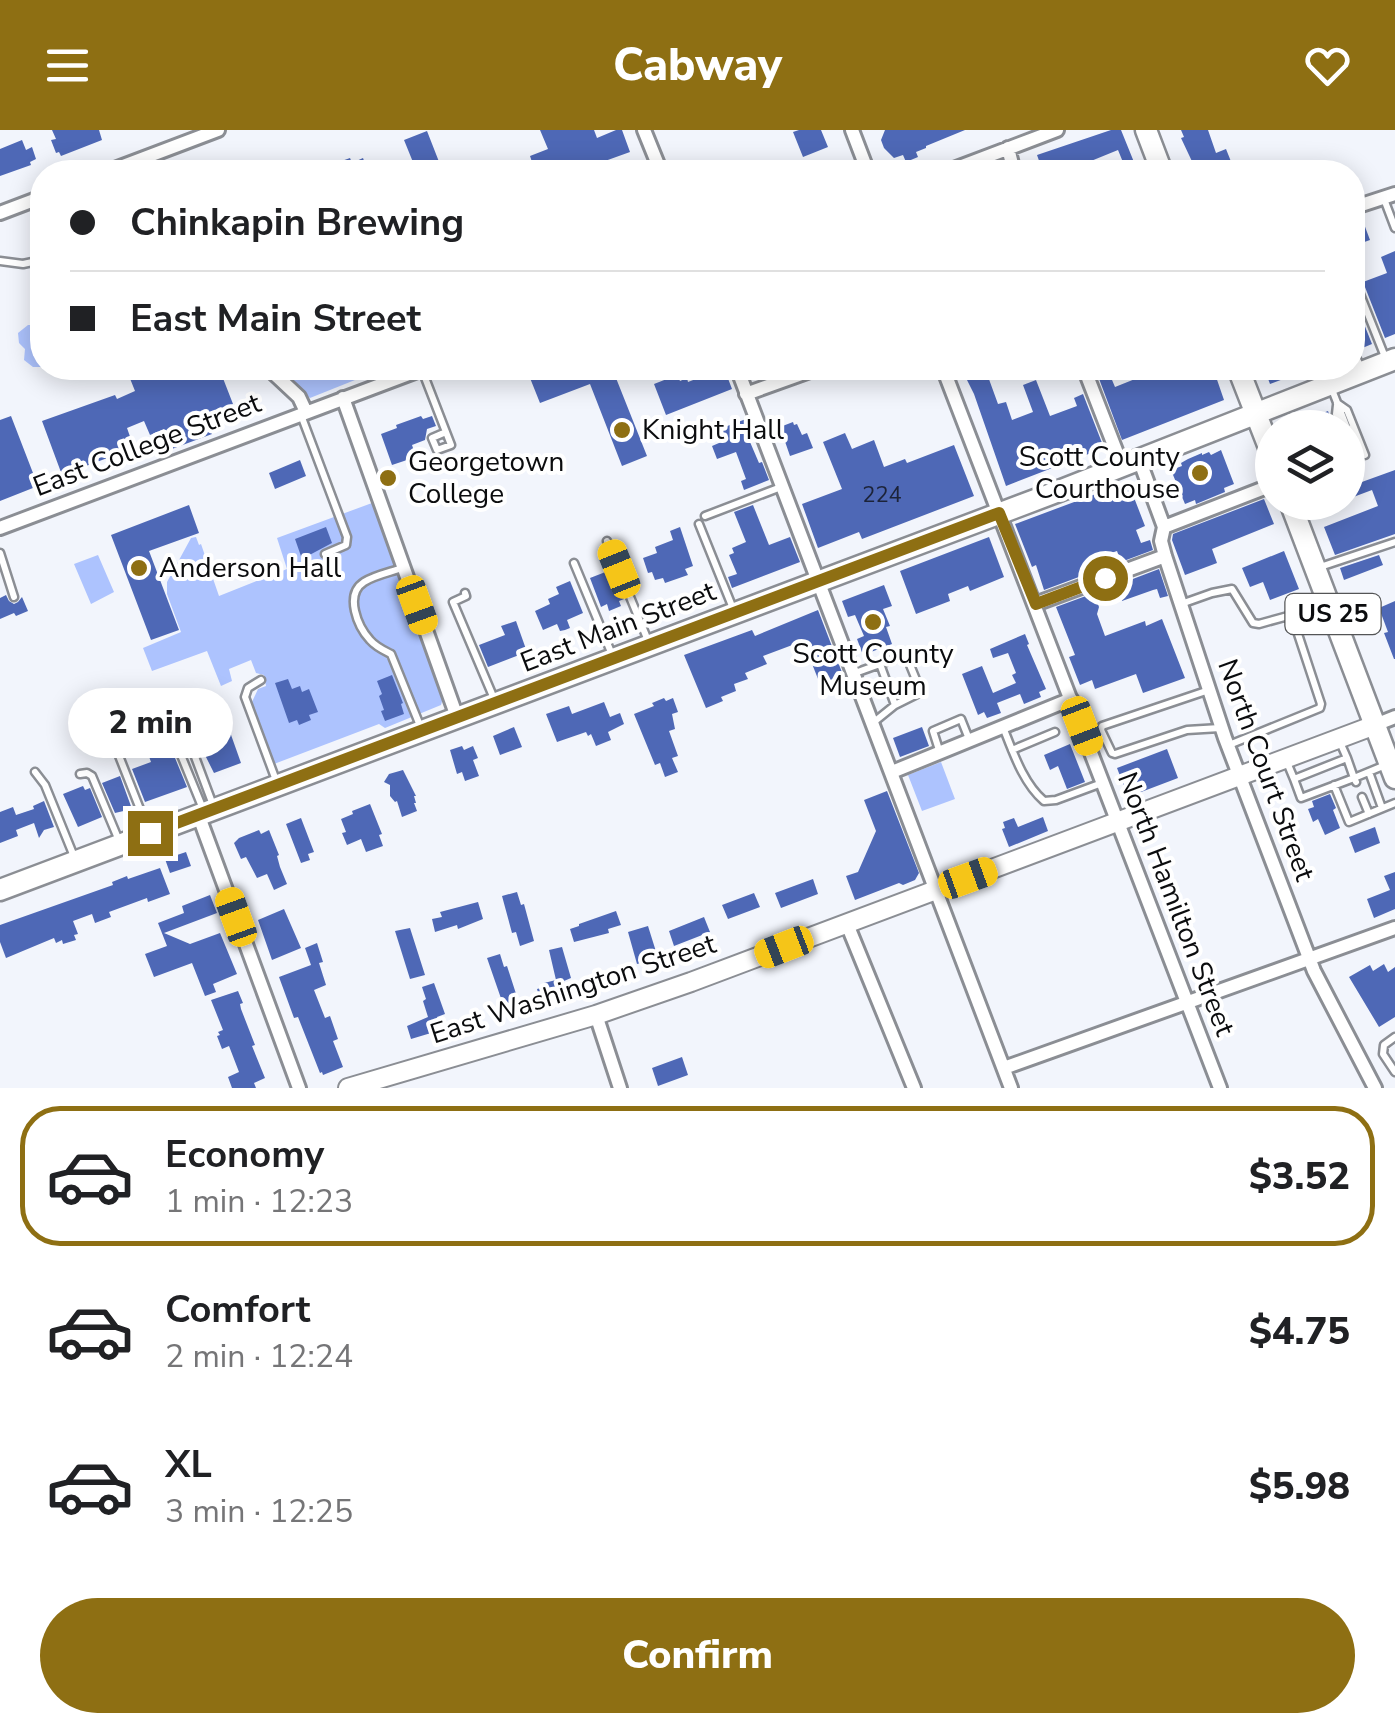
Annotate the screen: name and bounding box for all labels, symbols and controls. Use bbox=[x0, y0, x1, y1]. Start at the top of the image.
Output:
text: Cabway bbox=[613, 35, 782, 96]
icon: menu bbox=[40, 38, 95, 93]
icon: heart bbox=[1300, 38, 1355, 93]
text: Chinkapin Brewing bbox=[130, 197, 464, 248]
text: East Main Street bbox=[130, 293, 421, 344]
street label: East College Street bbox=[28, 384, 266, 506]
map controls bbox=[1255, 410, 1365, 520]
button: layers bbox=[1255, 410, 1365, 520]
place label: Knight Hall bbox=[642, 411, 785, 449]
marker: Knight Hall bbox=[611, 419, 633, 441]
place label: Scott County Courthouse bbox=[1019, 438, 1181, 508]
place label: Georgetown College bbox=[408, 443, 564, 513]
marker: Scott County Courthouse bbox=[1189, 462, 1211, 484]
marker: Georgetown College bbox=[377, 467, 399, 489]
house number: 224 bbox=[862, 480, 902, 510]
car bbox=[594, 536, 644, 602]
place label: Anderson Hall bbox=[159, 549, 342, 587]
route start bbox=[1083, 556, 1128, 601]
marker: Anderson Hall bbox=[128, 557, 150, 579]
car bbox=[393, 572, 441, 638]
street label: East Main Street bbox=[515, 572, 721, 682]
road number: US 25 bbox=[1286, 594, 1380, 634]
marker: Scott County Museum bbox=[862, 611, 884, 633]
place label: Scott County Museum bbox=[792, 635, 954, 705]
street label: North Court Street bbox=[1208, 654, 1324, 886]
callout: 2 min bbox=[68, 688, 232, 758]
car bbox=[1057, 693, 1107, 759]
text: 2 min bbox=[108, 701, 193, 744]
street label: North Hamilton Street bbox=[1108, 767, 1244, 1041]
route end bbox=[128, 811, 173, 856]
car bbox=[935, 854, 1001, 902]
car bbox=[212, 884, 260, 950]
car bbox=[751, 922, 817, 972]
street label: East Washington Street bbox=[425, 925, 721, 1053]
text: Economy bbox=[165, 1129, 324, 1180]
icon: car bbox=[45, 1131, 135, 1221]
text: $3.52 bbox=[1249, 1151, 1350, 1202]
text: 1 min · 12:23 bbox=[165, 1180, 353, 1223]
text: Comfort bbox=[165, 1284, 310, 1335]
icon: car bbox=[45, 1286, 135, 1376]
text: $4.75 bbox=[1249, 1306, 1350, 1357]
text: 2 min · 12:24 bbox=[165, 1335, 353, 1378]
text: XL bbox=[165, 1439, 212, 1490]
icon: car bbox=[45, 1441, 135, 1531]
text: $5.98 bbox=[1249, 1461, 1350, 1512]
text: 3 min · 12:25 bbox=[165, 1490, 353, 1533]
button: Confirm bbox=[40, 1598, 1355, 1713]

